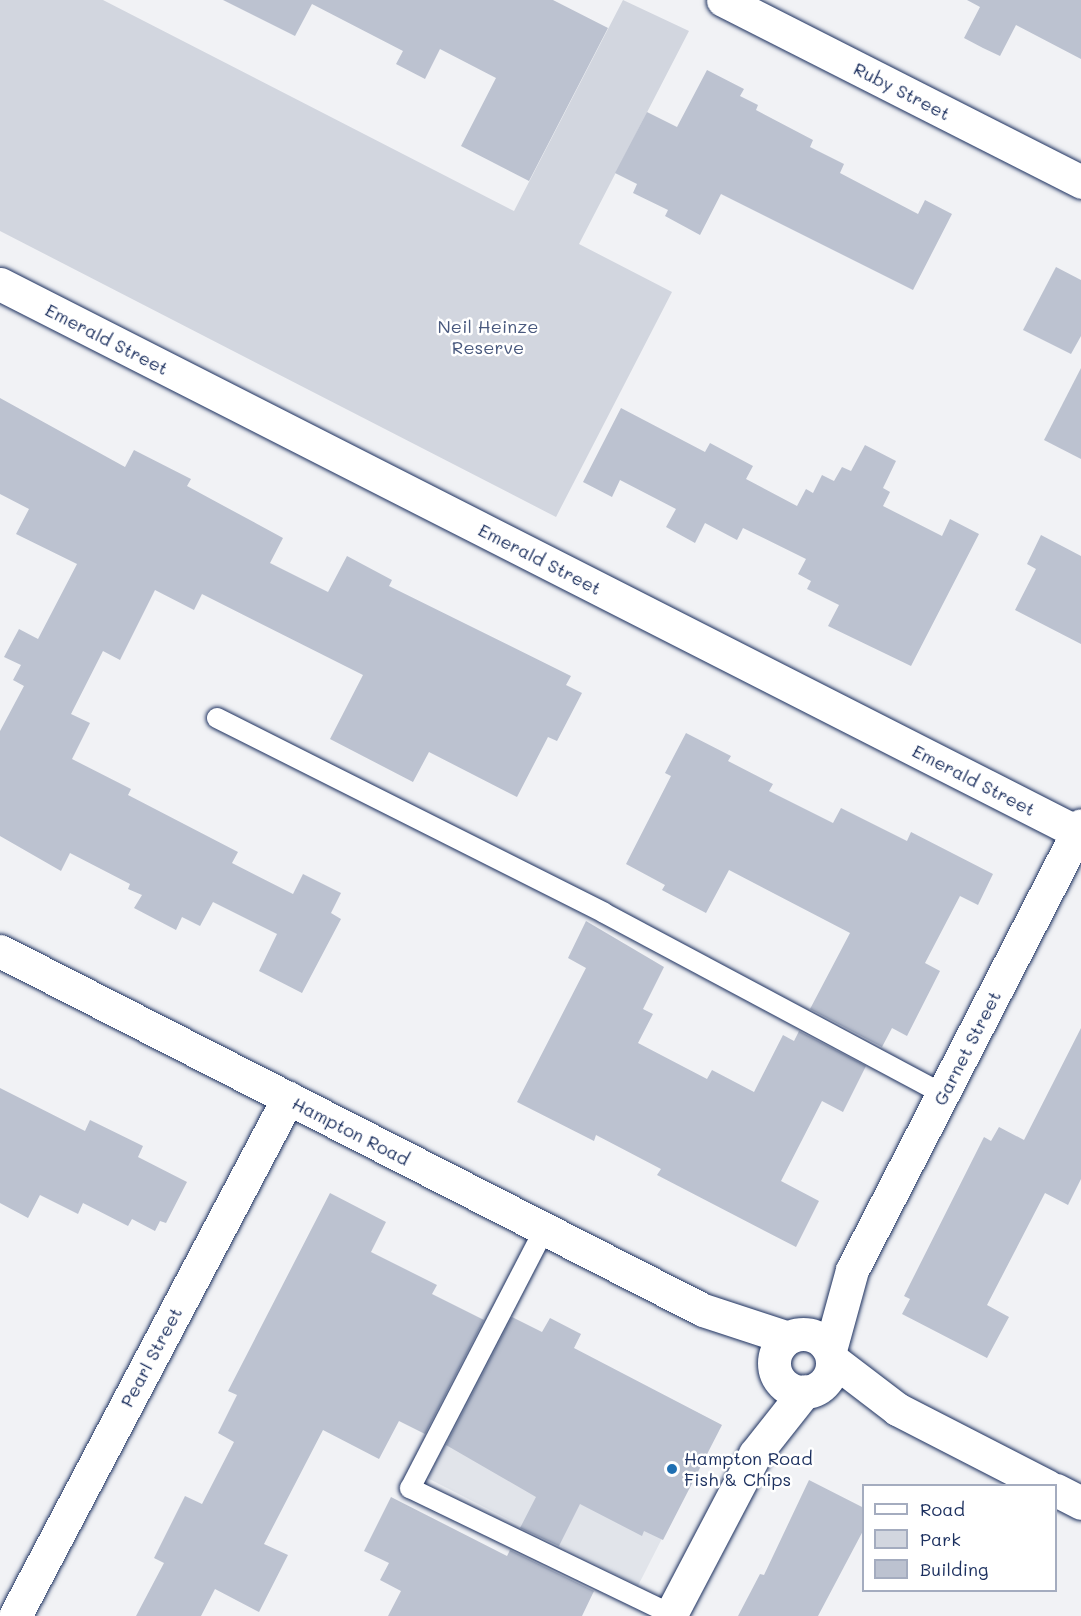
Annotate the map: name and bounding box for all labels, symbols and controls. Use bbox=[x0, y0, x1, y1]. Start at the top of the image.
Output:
street label: Ruby Street bbox=[850, 57, 954, 125]
street label: Emerald Street bbox=[42, 299, 172, 379]
park label: Neil Heinze Reserve bbox=[438, 316, 538, 358]
street label: Emerald Street bbox=[475, 519, 605, 599]
street label: Emerald Street bbox=[909, 740, 1039, 820]
street label: Garnet Street bbox=[929, 987, 1005, 1109]
street label: Hampton Road bbox=[289, 1092, 413, 1170]
street label: Pearl Street bbox=[116, 1303, 186, 1411]
place label: Hampton Road Fish & Chips bbox=[684, 1448, 813, 1490]
marker: Hampton Road Fish & Chips bbox=[665, 1462, 679, 1476]
legend bbox=[862, 1484, 1057, 1592]
text: Road bbox=[920, 1497, 965, 1521]
text: Park bbox=[920, 1527, 961, 1551]
text: Building bbox=[920, 1557, 988, 1581]

